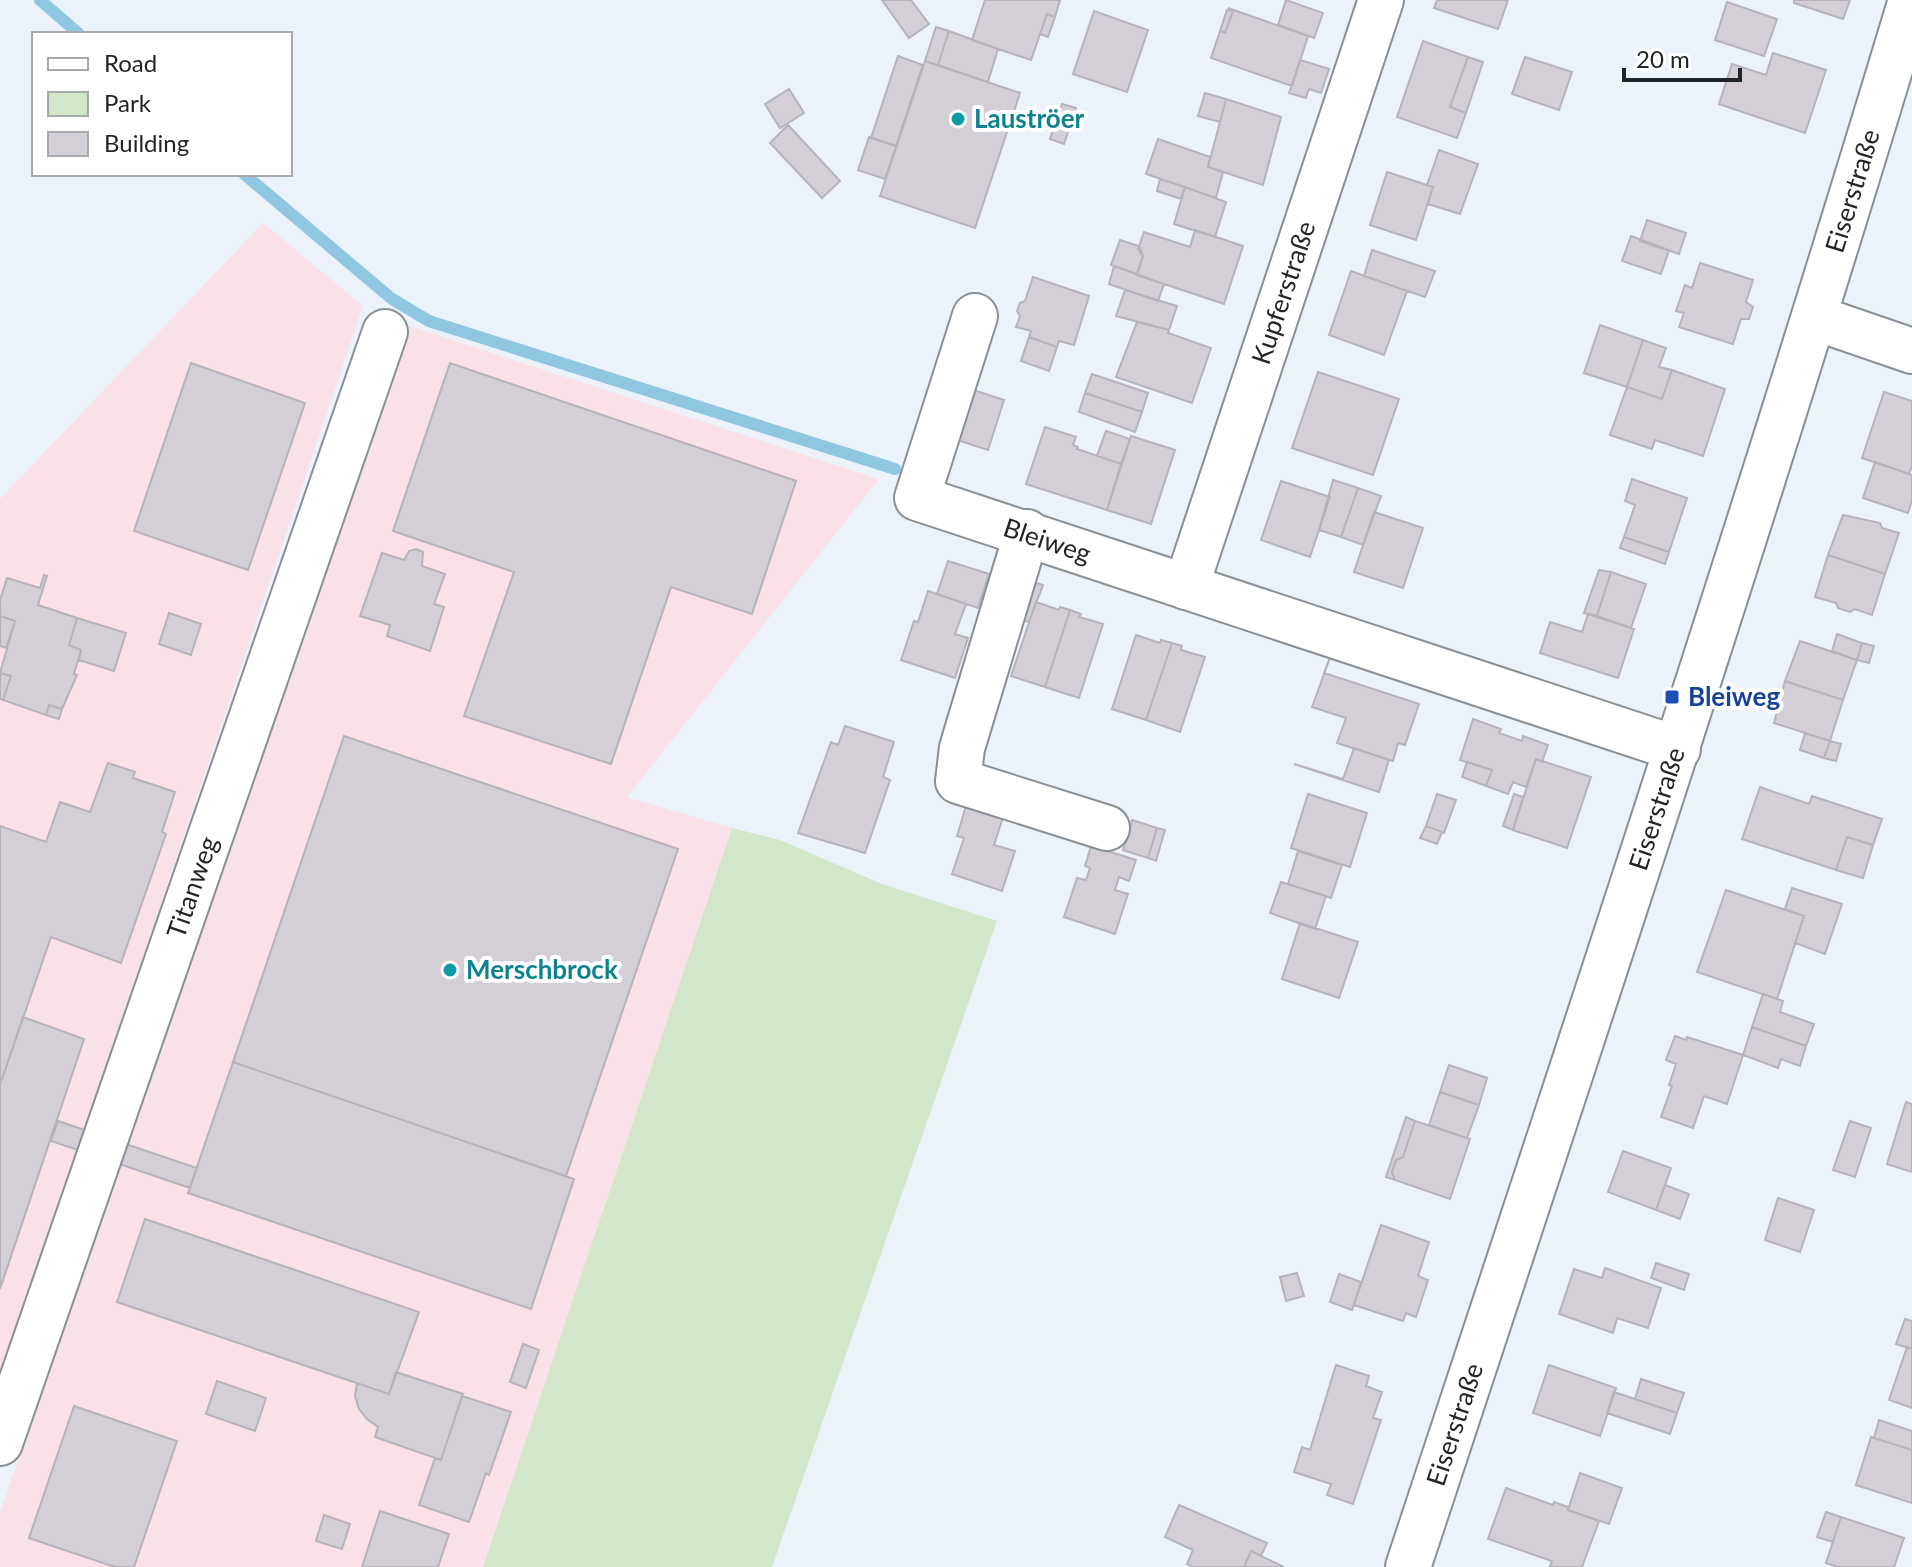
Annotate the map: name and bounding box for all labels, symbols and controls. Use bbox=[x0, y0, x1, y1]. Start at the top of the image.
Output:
legend bbox=[32, 32, 292, 176]
scale bar bbox=[1624, 32, 1740, 82]
text: 20 m bbox=[1636, 44, 1690, 73]
text: Road bbox=[104, 48, 157, 77]
text: Park bbox=[104, 88, 152, 117]
place label: Lauströer bbox=[974, 102, 1085, 134]
marker: Lauströer bbox=[949, 110, 967, 128]
street label: Eiserstraße bbox=[1818, 125, 1886, 256]
text: Building bbox=[104, 128, 189, 157]
street label: Kupferstraße bbox=[1244, 217, 1321, 368]
street label: Bleiweg bbox=[1000, 511, 1095, 569]
place label: Bleiweg bbox=[1688, 680, 1780, 712]
marker: Bleiweg bbox=[1663, 688, 1681, 706]
street label: Eiserstraße bbox=[1621, 743, 1691, 874]
street label: Titanweg bbox=[159, 832, 224, 942]
place label: Merschbrock bbox=[466, 953, 618, 985]
marker: Merschbrock bbox=[441, 961, 459, 979]
street label: Eiserstraße bbox=[1419, 1359, 1489, 1490]

